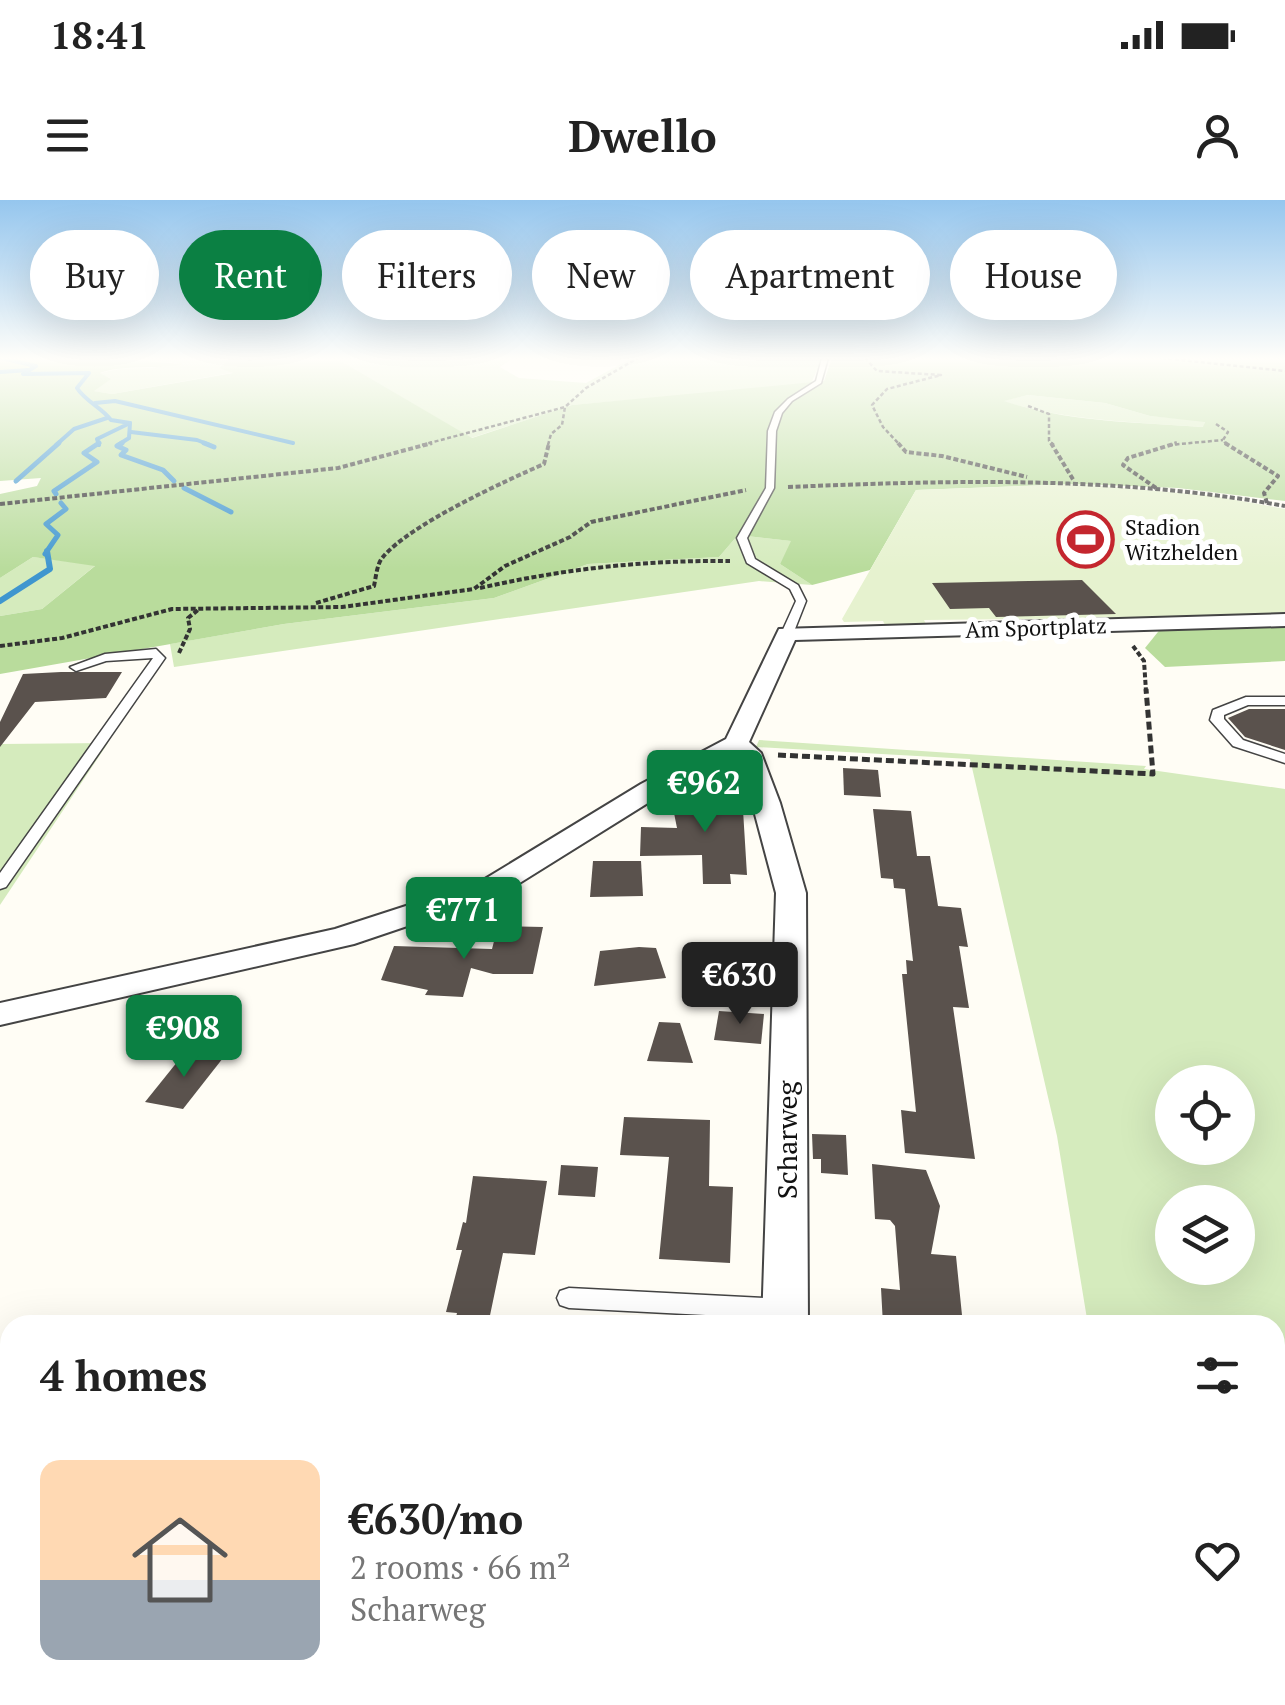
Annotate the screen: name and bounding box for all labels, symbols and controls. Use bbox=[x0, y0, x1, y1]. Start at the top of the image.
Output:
text: 18:41 bbox=[50, 10, 149, 60]
text: Dwello bbox=[568, 105, 717, 165]
icon: menu bbox=[40, 108, 95, 163]
icon: person bbox=[1190, 108, 1245, 163]
chip: Buy bbox=[30, 230, 159, 320]
chip: Rent bbox=[179, 230, 322, 320]
chip: Filters bbox=[342, 230, 512, 320]
chip: New bbox=[532, 230, 670, 320]
chip: Apartment bbox=[690, 230, 930, 320]
chip: House bbox=[950, 230, 1117, 320]
sports icon: Stadion Witzhelden bbox=[1056, 509, 1116, 569]
place label: Stadion Witzhelden bbox=[1125, 512, 1238, 566]
street label: Am Sportplatz bbox=[965, 610, 1107, 644]
pin: €962 bbox=[646, 750, 764, 835]
text: €962 bbox=[669, 761, 741, 803]
pin: €771 bbox=[405, 877, 523, 962]
text: €771 bbox=[428, 888, 500, 930]
pin: €630 bbox=[681, 942, 799, 1027]
text: €630 bbox=[704, 953, 776, 995]
pin: €908 bbox=[125, 995, 243, 1080]
text: €908 bbox=[148, 1006, 220, 1048]
map controls bbox=[1155, 1065, 1255, 1285]
button: locate bbox=[1155, 1065, 1255, 1165]
street label: Scharweg bbox=[768, 1079, 805, 1199]
button: layers bbox=[1155, 1185, 1255, 1285]
text: 4 homes bbox=[40, 1347, 207, 1403]
icon: filters bbox=[1190, 1348, 1245, 1403]
text: €630/mo bbox=[350, 1490, 523, 1546]
icon: home bbox=[120, 1500, 240, 1620]
icon: heart bbox=[1190, 1533, 1245, 1588]
text: 2 rooms · 66 m² bbox=[350, 1546, 571, 1588]
text: Scharweg bbox=[350, 1588, 486, 1630]

